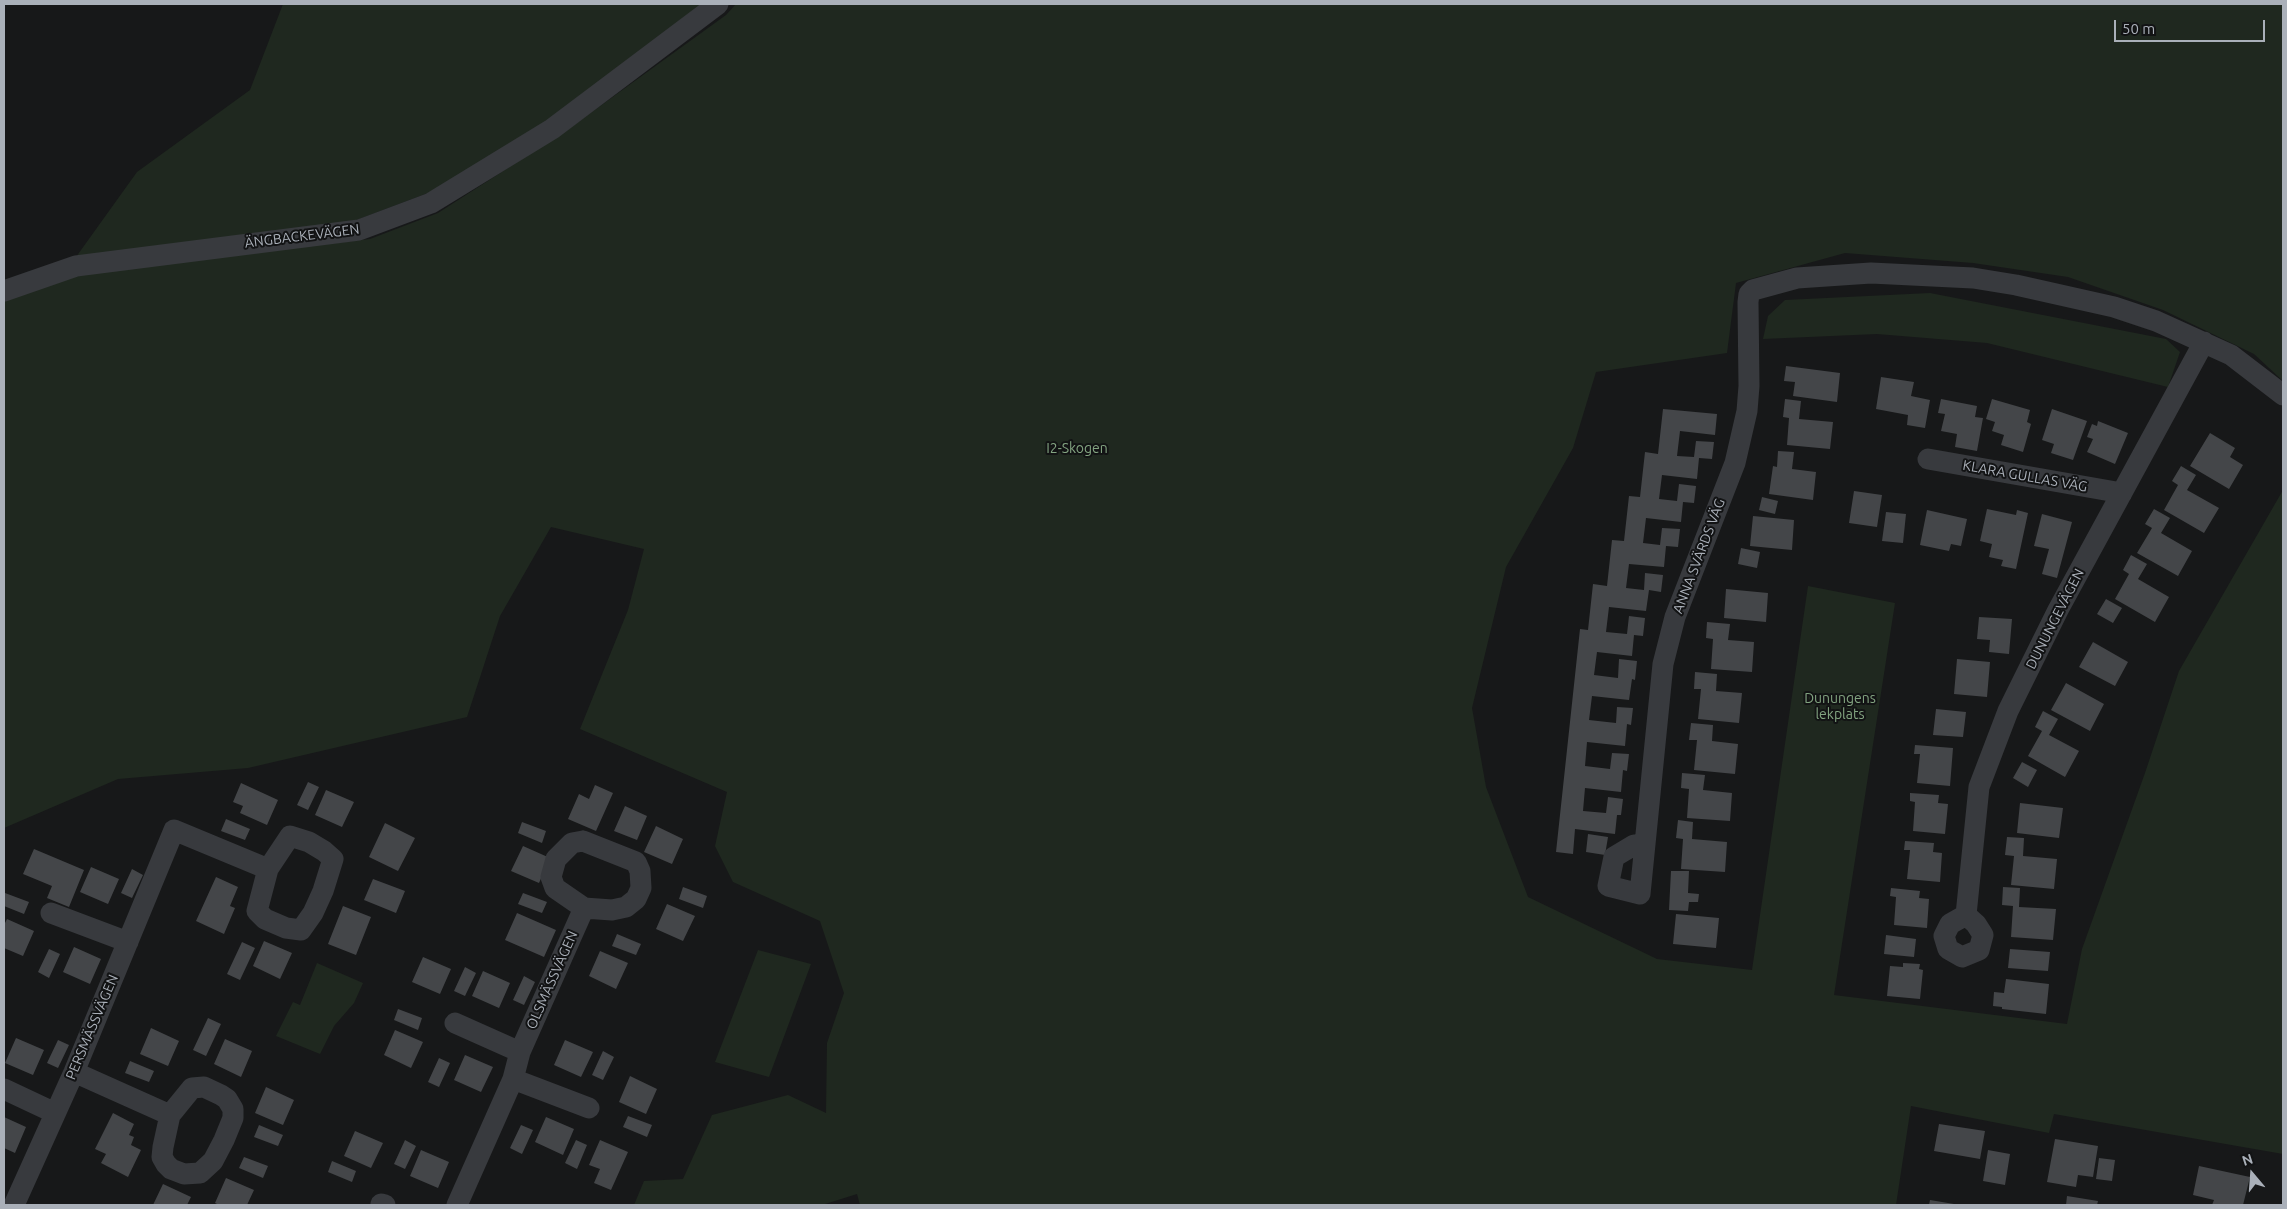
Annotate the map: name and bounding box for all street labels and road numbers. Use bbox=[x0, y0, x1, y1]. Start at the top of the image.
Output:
street label: ÄNGBACKEVÄGEN bbox=[244, 221, 360, 251]
street label: KLARA GULLAS VÄG bbox=[1961, 457, 2089, 495]
street label: ANNA SVÄRDS VÄG bbox=[1669, 496, 1729, 616]
street label: DUNUNGEVÄGEN bbox=[2022, 566, 2088, 672]
street label: OLSMÄSSVÄGEN bbox=[523, 928, 581, 1032]
street label: PERSMÄSSVÄGEN bbox=[62, 972, 122, 1082]

